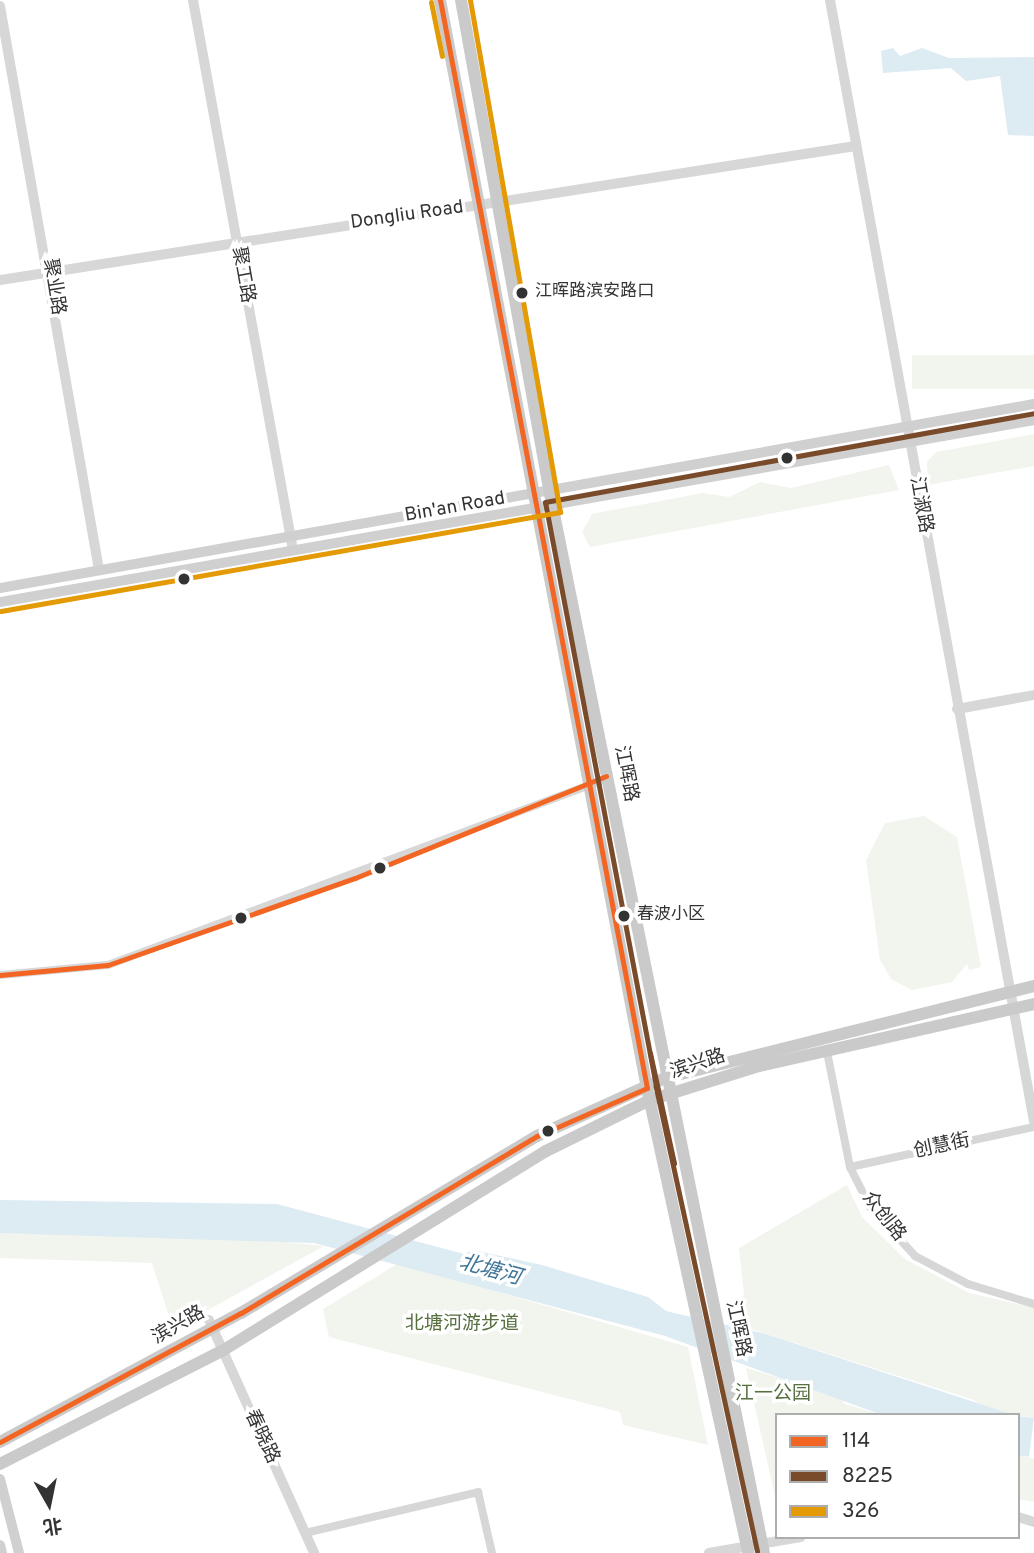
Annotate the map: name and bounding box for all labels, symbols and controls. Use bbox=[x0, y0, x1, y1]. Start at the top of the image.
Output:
street label: Dongliu Road bbox=[349, 197, 465, 235]
street label: 聚工路 bbox=[226, 245, 258, 305]
street label: 聚业路 bbox=[37, 257, 69, 317]
place label: 江晖路滨安路口 bbox=[535, 283, 654, 303]
marker: 江晖路滨安路口 bbox=[515, 286, 529, 300]
unlabelled marker bbox=[780, 451, 794, 465]
street label: 江淑路 bbox=[904, 475, 936, 535]
street label: Bin'an Road bbox=[403, 488, 507, 528]
unlabelled marker bbox=[177, 572, 191, 586]
street label: 江晖路 bbox=[608, 744, 642, 804]
unlabelled marker bbox=[373, 861, 387, 875]
place label: 春波小区 bbox=[637, 906, 705, 926]
marker: 春波小区 bbox=[617, 909, 631, 923]
unlabelled marker bbox=[234, 911, 248, 925]
street label: 滨兴路 bbox=[667, 1045, 729, 1085]
unlabelled marker bbox=[541, 1124, 555, 1138]
street label: 创慧街 bbox=[912, 1130, 972, 1164]
street label: 众创路 bbox=[856, 1188, 910, 1246]
water label: 北塘河 bbox=[456, 1251, 524, 1291]
street label: 江晖路 bbox=[720, 1299, 754, 1359]
street label: 滨兴路 bbox=[149, 1302, 209, 1350]
park label: 北塘河游步道 bbox=[405, 1314, 519, 1336]
park label: 江一公园 bbox=[735, 1384, 811, 1406]
street label: 春晓路 bbox=[239, 1406, 283, 1468]
legend bbox=[775, 1413, 1020, 1539]
text: 114 bbox=[842, 1428, 870, 1455]
text: 8225 bbox=[842, 1463, 893, 1490]
north arrow bbox=[14, 1469, 84, 1539]
text: 326 bbox=[842, 1498, 880, 1525]
text: 北 bbox=[41, 1511, 64, 1538]

